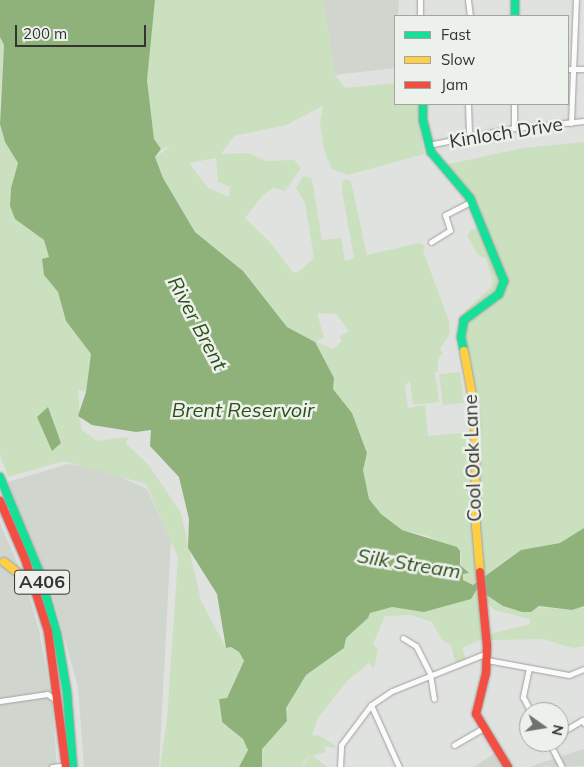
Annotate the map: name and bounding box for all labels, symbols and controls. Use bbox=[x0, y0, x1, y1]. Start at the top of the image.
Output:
scale bar bbox=[18, 15, 149, 47]
legend bbox=[394, 15, 569, 105]
text: 200 m bbox=[23, 24, 67, 43]
text: Fast bbox=[441, 25, 471, 44]
text: Slow bbox=[441, 50, 475, 69]
text: Jam bbox=[441, 75, 468, 94]
street label: Kinloch Drive bbox=[448, 113, 564, 153]
water label: River Brent bbox=[163, 272, 233, 374]
street label: Cool Oak Lane bbox=[459, 394, 487, 522]
water label: Brent Reservoir bbox=[172, 397, 314, 421]
water label: Silk Stream bbox=[356, 543, 462, 583]
road number: A406 bbox=[13, 566, 71, 598]
north arrow bbox=[519, 702, 569, 752]
text: N bbox=[548, 723, 568, 737]

